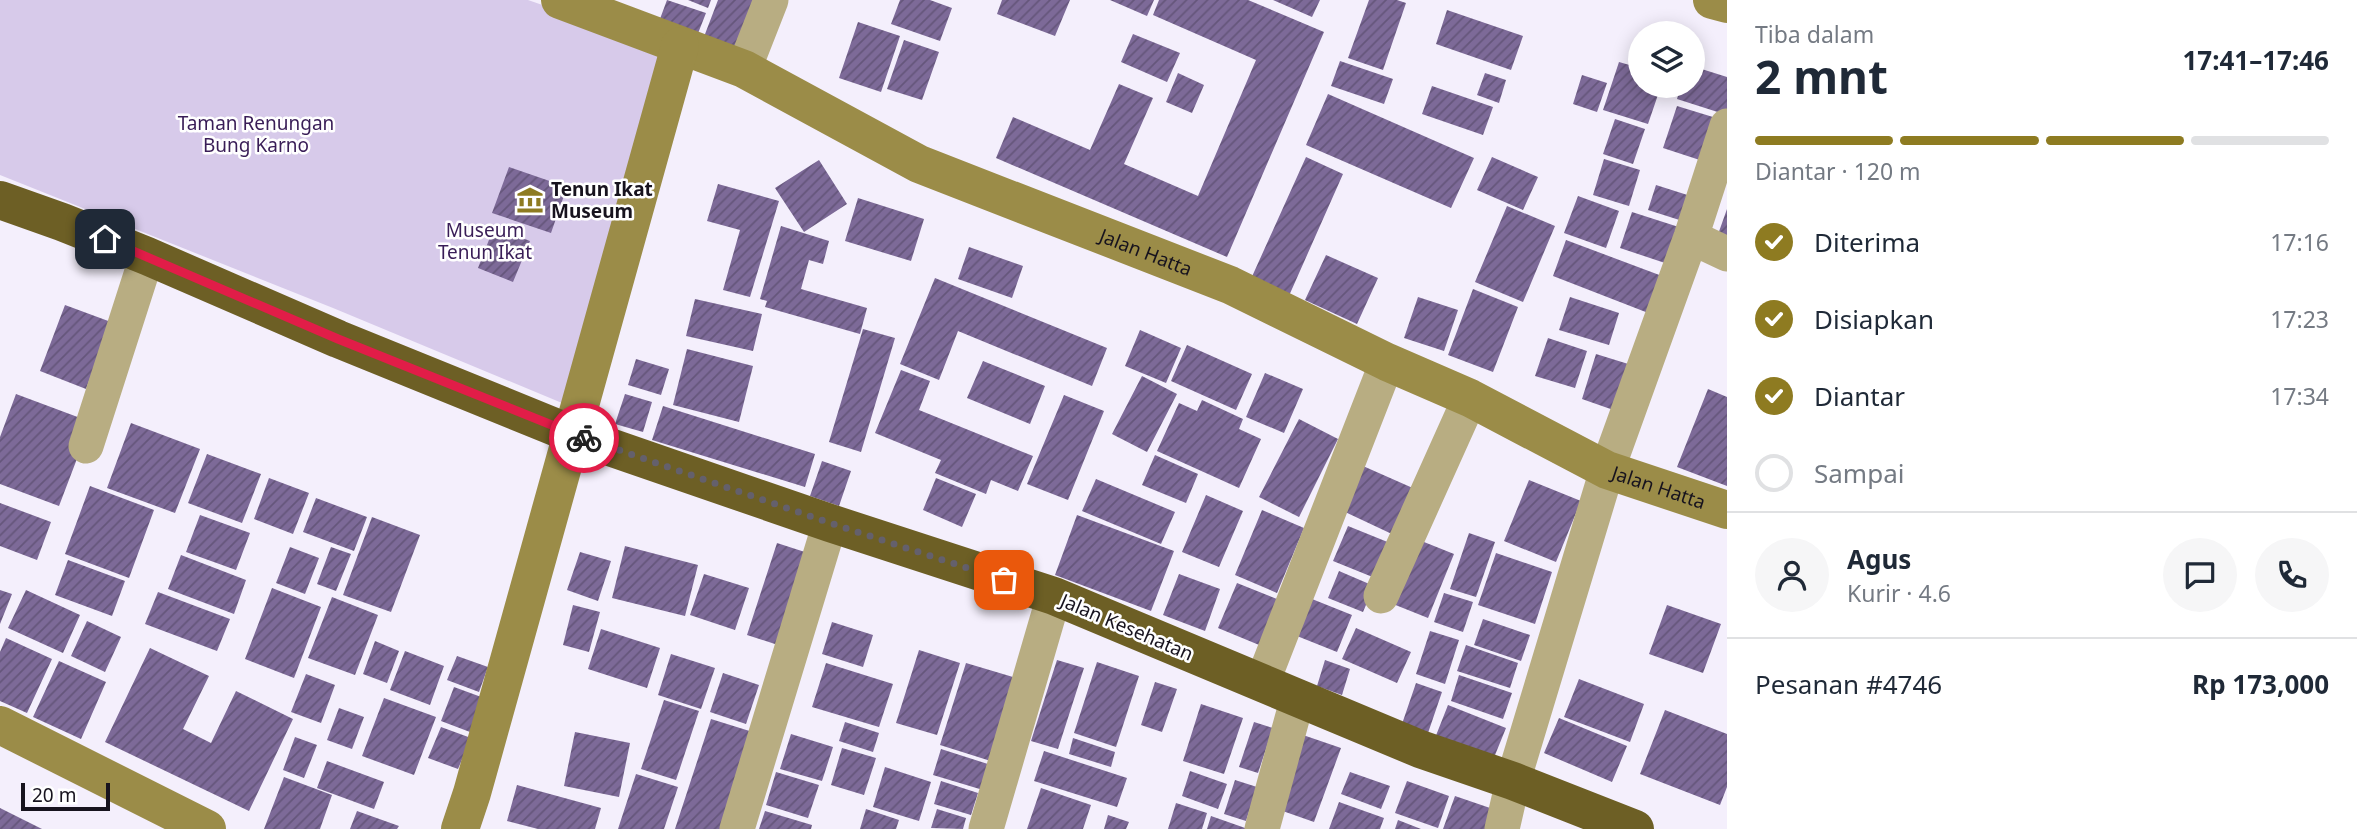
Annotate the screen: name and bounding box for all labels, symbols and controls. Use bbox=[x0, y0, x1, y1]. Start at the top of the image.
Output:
text: Tiba dalam bbox=[1755, 18, 1874, 50]
map controls bbox=[1628, 21, 1705, 98]
button: layers bbox=[1628, 21, 1705, 98]
text: 17:41–17:46 bbox=[2182, 42, 2329, 78]
text: 2 mnt bbox=[1755, 45, 1888, 107]
park label: Taman Renungan Bung Karno bbox=[178, 110, 334, 158]
text: Diantar · 120 m bbox=[1755, 155, 1921, 187]
place label: Tenun Ikat Museum bbox=[551, 176, 653, 224]
museum icon: Tenun Ikat Museum bbox=[515, 185, 545, 215]
pin bbox=[75, 209, 135, 269]
park label: Museum Tenun Ikat bbox=[438, 217, 532, 265]
icon: home bbox=[86, 220, 124, 258]
street label: Jalan Hatta bbox=[1094, 222, 1196, 282]
icon: check bbox=[1755, 223, 1793, 261]
text: Diterima bbox=[1814, 224, 1920, 260]
text: 17:16 bbox=[2270, 226, 2329, 258]
icon: check bbox=[1755, 300, 1793, 338]
text: Disiapkan bbox=[1814, 301, 1934, 337]
text: 17:23 bbox=[2270, 303, 2329, 335]
icon: check bbox=[1755, 377, 1793, 415]
text: Diantar bbox=[1814, 378, 1905, 414]
text: 17:34 bbox=[2270, 380, 2329, 412]
courier bbox=[549, 403, 619, 473]
icon: bike bbox=[565, 419, 603, 457]
text: Sampai bbox=[1814, 455, 1904, 491]
street label: Jalan Hatta bbox=[1607, 459, 1709, 515]
button: person bbox=[1755, 538, 1829, 612]
button: chat bbox=[2163, 538, 2237, 612]
button: phone bbox=[2255, 538, 2329, 612]
text: Agus bbox=[1847, 541, 1911, 577]
pin bbox=[974, 550, 1034, 610]
icon: bag bbox=[985, 561, 1023, 599]
text: Kurir · 4.6 bbox=[1847, 577, 1951, 609]
street label: Jalan Kesehatan bbox=[1055, 587, 1197, 667]
text: Pesanan #4746 bbox=[1755, 666, 1942, 702]
text: Rp 173,000 bbox=[2192, 666, 2329, 702]
scale bar bbox=[21, 780, 110, 812]
text: 20 m bbox=[32, 782, 76, 808]

